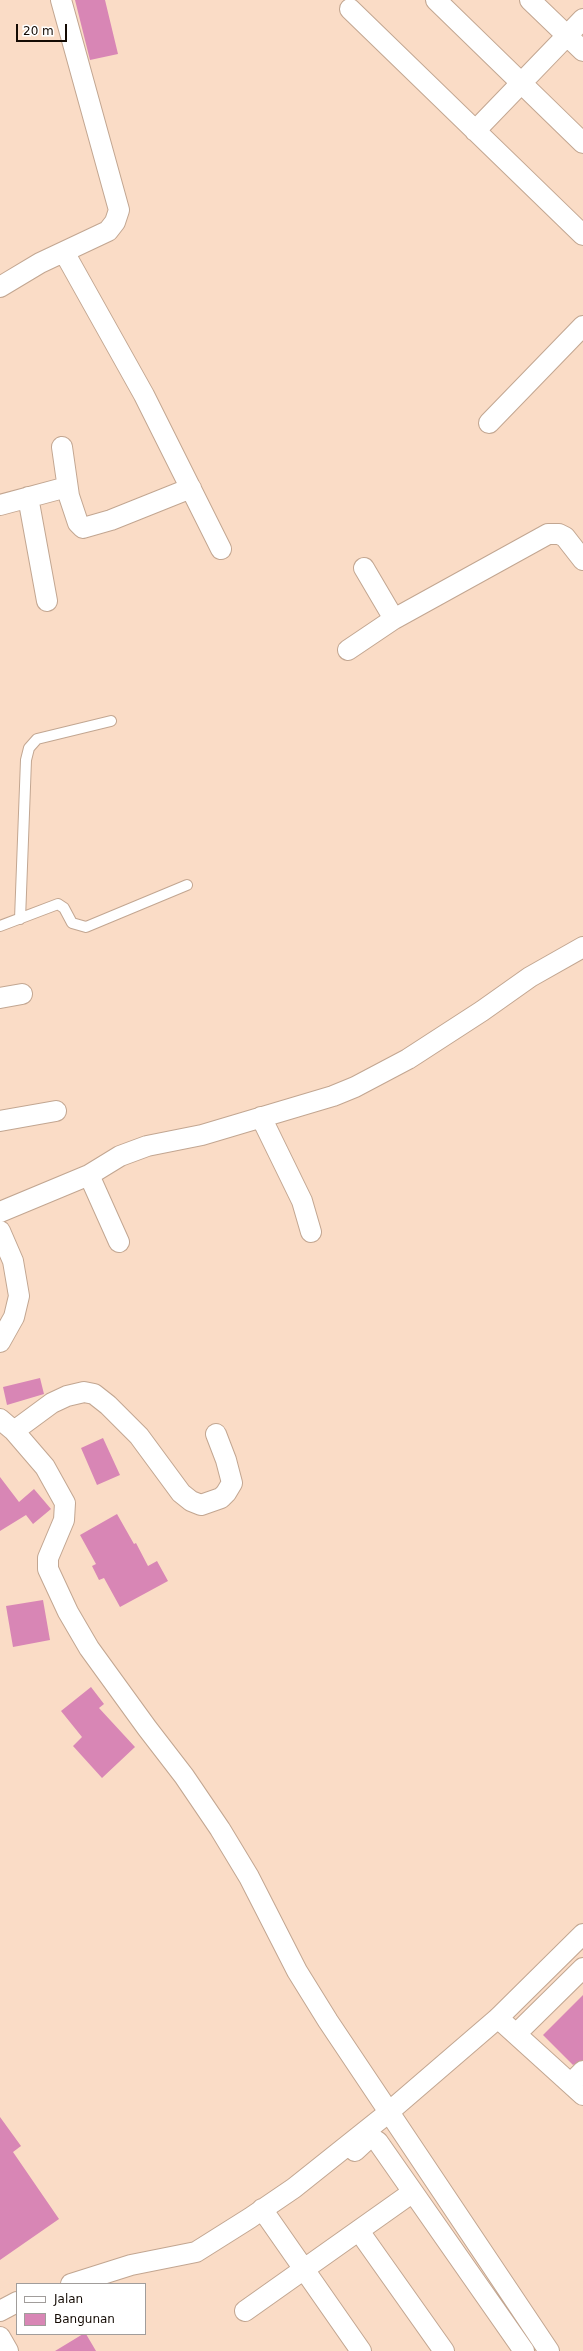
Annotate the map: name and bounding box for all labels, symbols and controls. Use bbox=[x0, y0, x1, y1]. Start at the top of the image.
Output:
scale bar bbox=[18, 16, 69, 42]
text: 20 m bbox=[23, 24, 54, 38]
legend bbox=[16, 2283, 146, 2335]
text: Jalan bbox=[54, 2292, 83, 2306]
text: Bangunan bbox=[54, 2312, 115, 2326]

